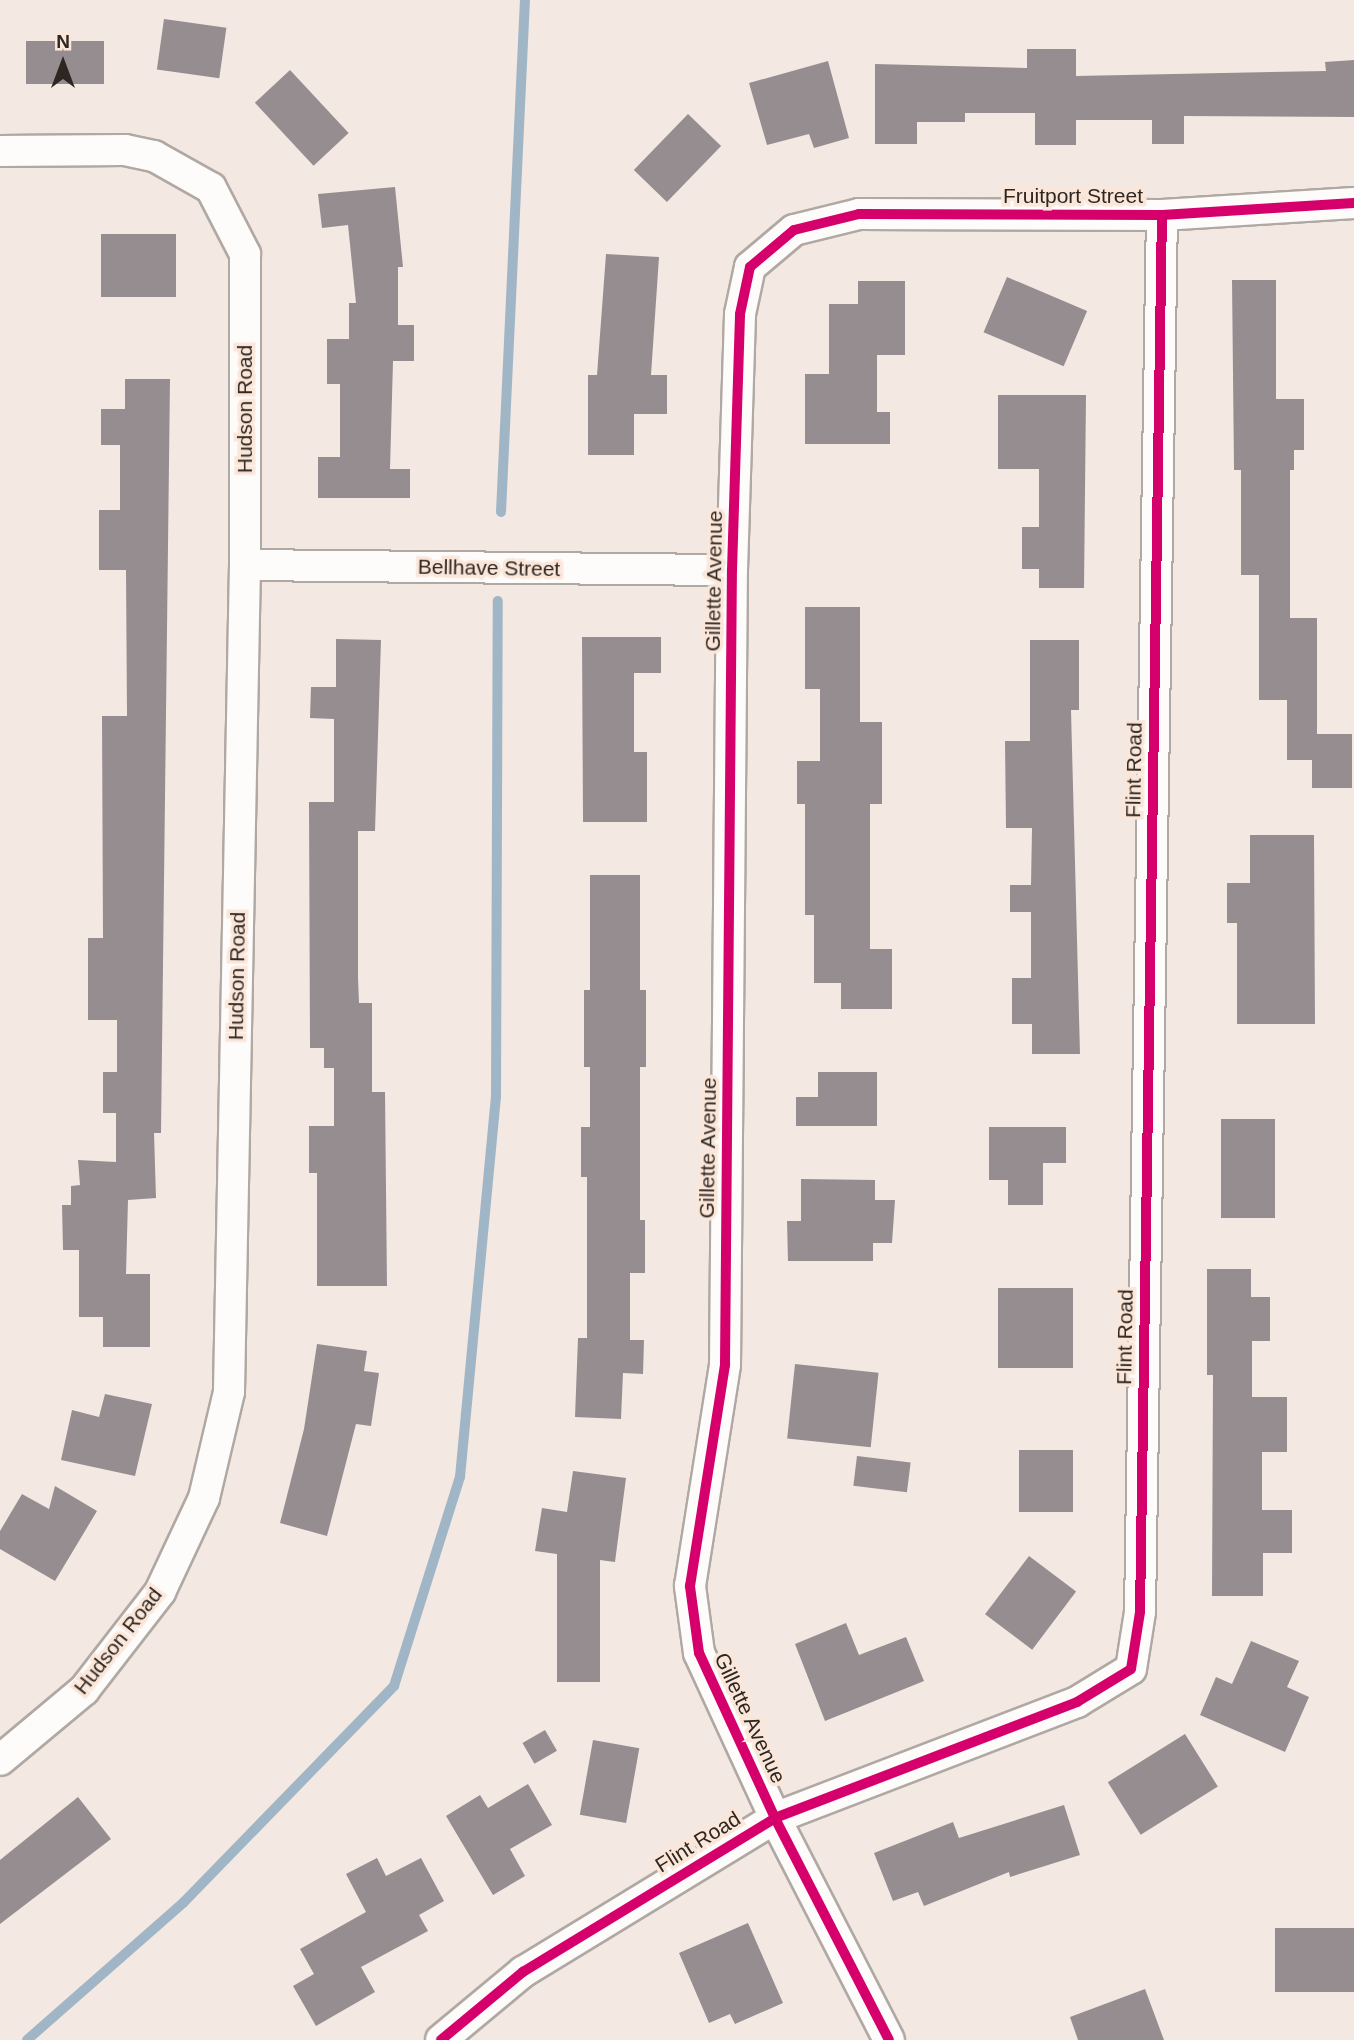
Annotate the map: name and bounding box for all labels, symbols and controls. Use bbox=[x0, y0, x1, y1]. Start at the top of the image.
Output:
north arrow bbox=[28, 28, 98, 98]
text: N bbox=[56, 31, 70, 52]
street label: Fruitport Street bbox=[1003, 183, 1143, 209]
street label: Hudson Road bbox=[232, 345, 258, 473]
street label: Gillette Avenue bbox=[700, 510, 728, 652]
street label: Bellhave Street bbox=[418, 554, 560, 582]
street label: Flint Road bbox=[1121, 722, 1147, 818]
street label: Hudson Road bbox=[223, 912, 251, 1040]
street label: Gillette Avenue bbox=[694, 1077, 722, 1219]
street label: Flint Road bbox=[1112, 1289, 1138, 1385]
street label: Hudson Road bbox=[69, 1583, 167, 1699]
street label: Gillette Avenue bbox=[709, 1648, 791, 1788]
street label: Flint Road bbox=[651, 1806, 745, 1878]

